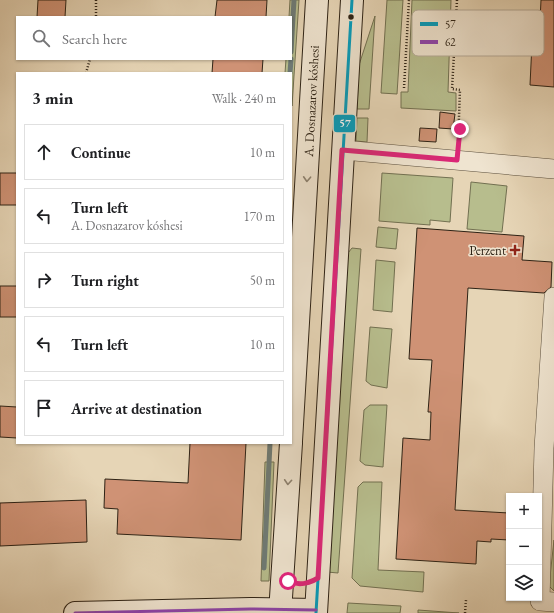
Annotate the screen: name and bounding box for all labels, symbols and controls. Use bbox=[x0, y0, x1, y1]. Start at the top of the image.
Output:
legend bbox=[412, 10, 544, 56]
unlabelled marker bbox=[346, 12, 356, 22]
search box bbox=[16, 16, 292, 60]
text: 57 bbox=[445, 17, 456, 31]
icon: search bbox=[30, 27, 52, 49]
text: Search here bbox=[62, 29, 127, 48]
text: 62 bbox=[445, 35, 456, 49]
street label: A. Dosnazarov kóshesi bbox=[300, 45, 323, 158]
text: 3 min bbox=[32, 87, 73, 109]
text: Walk · 240 m bbox=[212, 90, 276, 107]
line badge: 57 bbox=[333, 114, 356, 133]
text: 57 bbox=[339, 116, 351, 130]
route end bbox=[451, 120, 469, 138]
icon: ahead bbox=[33, 141, 55, 163]
text: Continue bbox=[71, 143, 131, 162]
text: 10 m bbox=[250, 144, 275, 161]
one-way arrow bbox=[302, 176, 311, 182]
text: Turn left bbox=[71, 198, 128, 217]
icon: left bbox=[33, 205, 55, 227]
text: 170 m bbox=[244, 208, 275, 225]
text: A. Dosnazarov kóshesi bbox=[71, 217, 183, 234]
place label: Perzent bbox=[469, 242, 506, 259]
marker: Perzent bbox=[509, 244, 521, 256]
icon: right bbox=[33, 269, 55, 291]
text: Turn right bbox=[71, 271, 139, 290]
text: 50 m bbox=[250, 272, 275, 289]
icon: left bbox=[33, 333, 55, 355]
text: Turn left bbox=[71, 335, 128, 354]
text: 10 m bbox=[250, 336, 275, 353]
icon: arrive bbox=[33, 397, 55, 419]
text: Arrive at destination bbox=[71, 399, 202, 418]
one-way arrow bbox=[284, 479, 293, 485]
map controls bbox=[506, 493, 542, 601]
button: + bbox=[506, 493, 542, 529]
button: − bbox=[506, 529, 542, 565]
button: layers bbox=[506, 565, 542, 601]
route start bbox=[279, 572, 297, 590]

